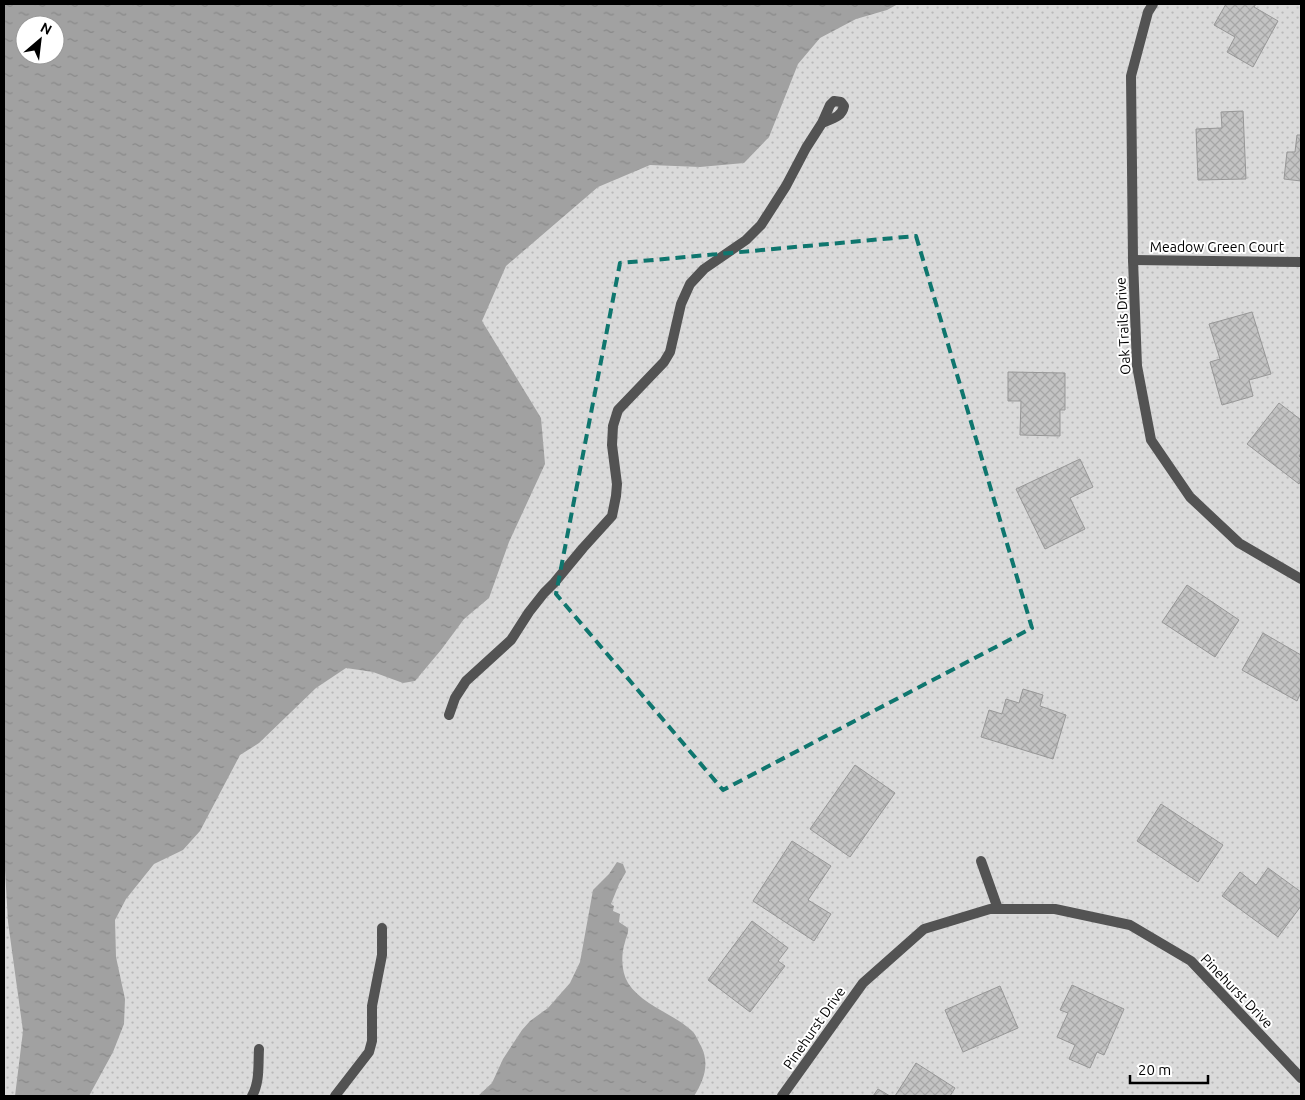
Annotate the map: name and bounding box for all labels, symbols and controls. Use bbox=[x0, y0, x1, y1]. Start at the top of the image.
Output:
north arrow bbox=[15, 15, 65, 65]
text: N bbox=[38, 19, 54, 38]
street label: Meadow Green Court bbox=[1150, 239, 1285, 255]
street label: Oak Trails Drive bbox=[1112, 277, 1134, 375]
street label: Pinehurst Drive bbox=[1198, 951, 1276, 1031]
street label: Pinehurst Drive bbox=[780, 984, 848, 1072]
scale bar bbox=[1130, 1052, 1208, 1084]
text: 20 m bbox=[1138, 1061, 1171, 1078]

